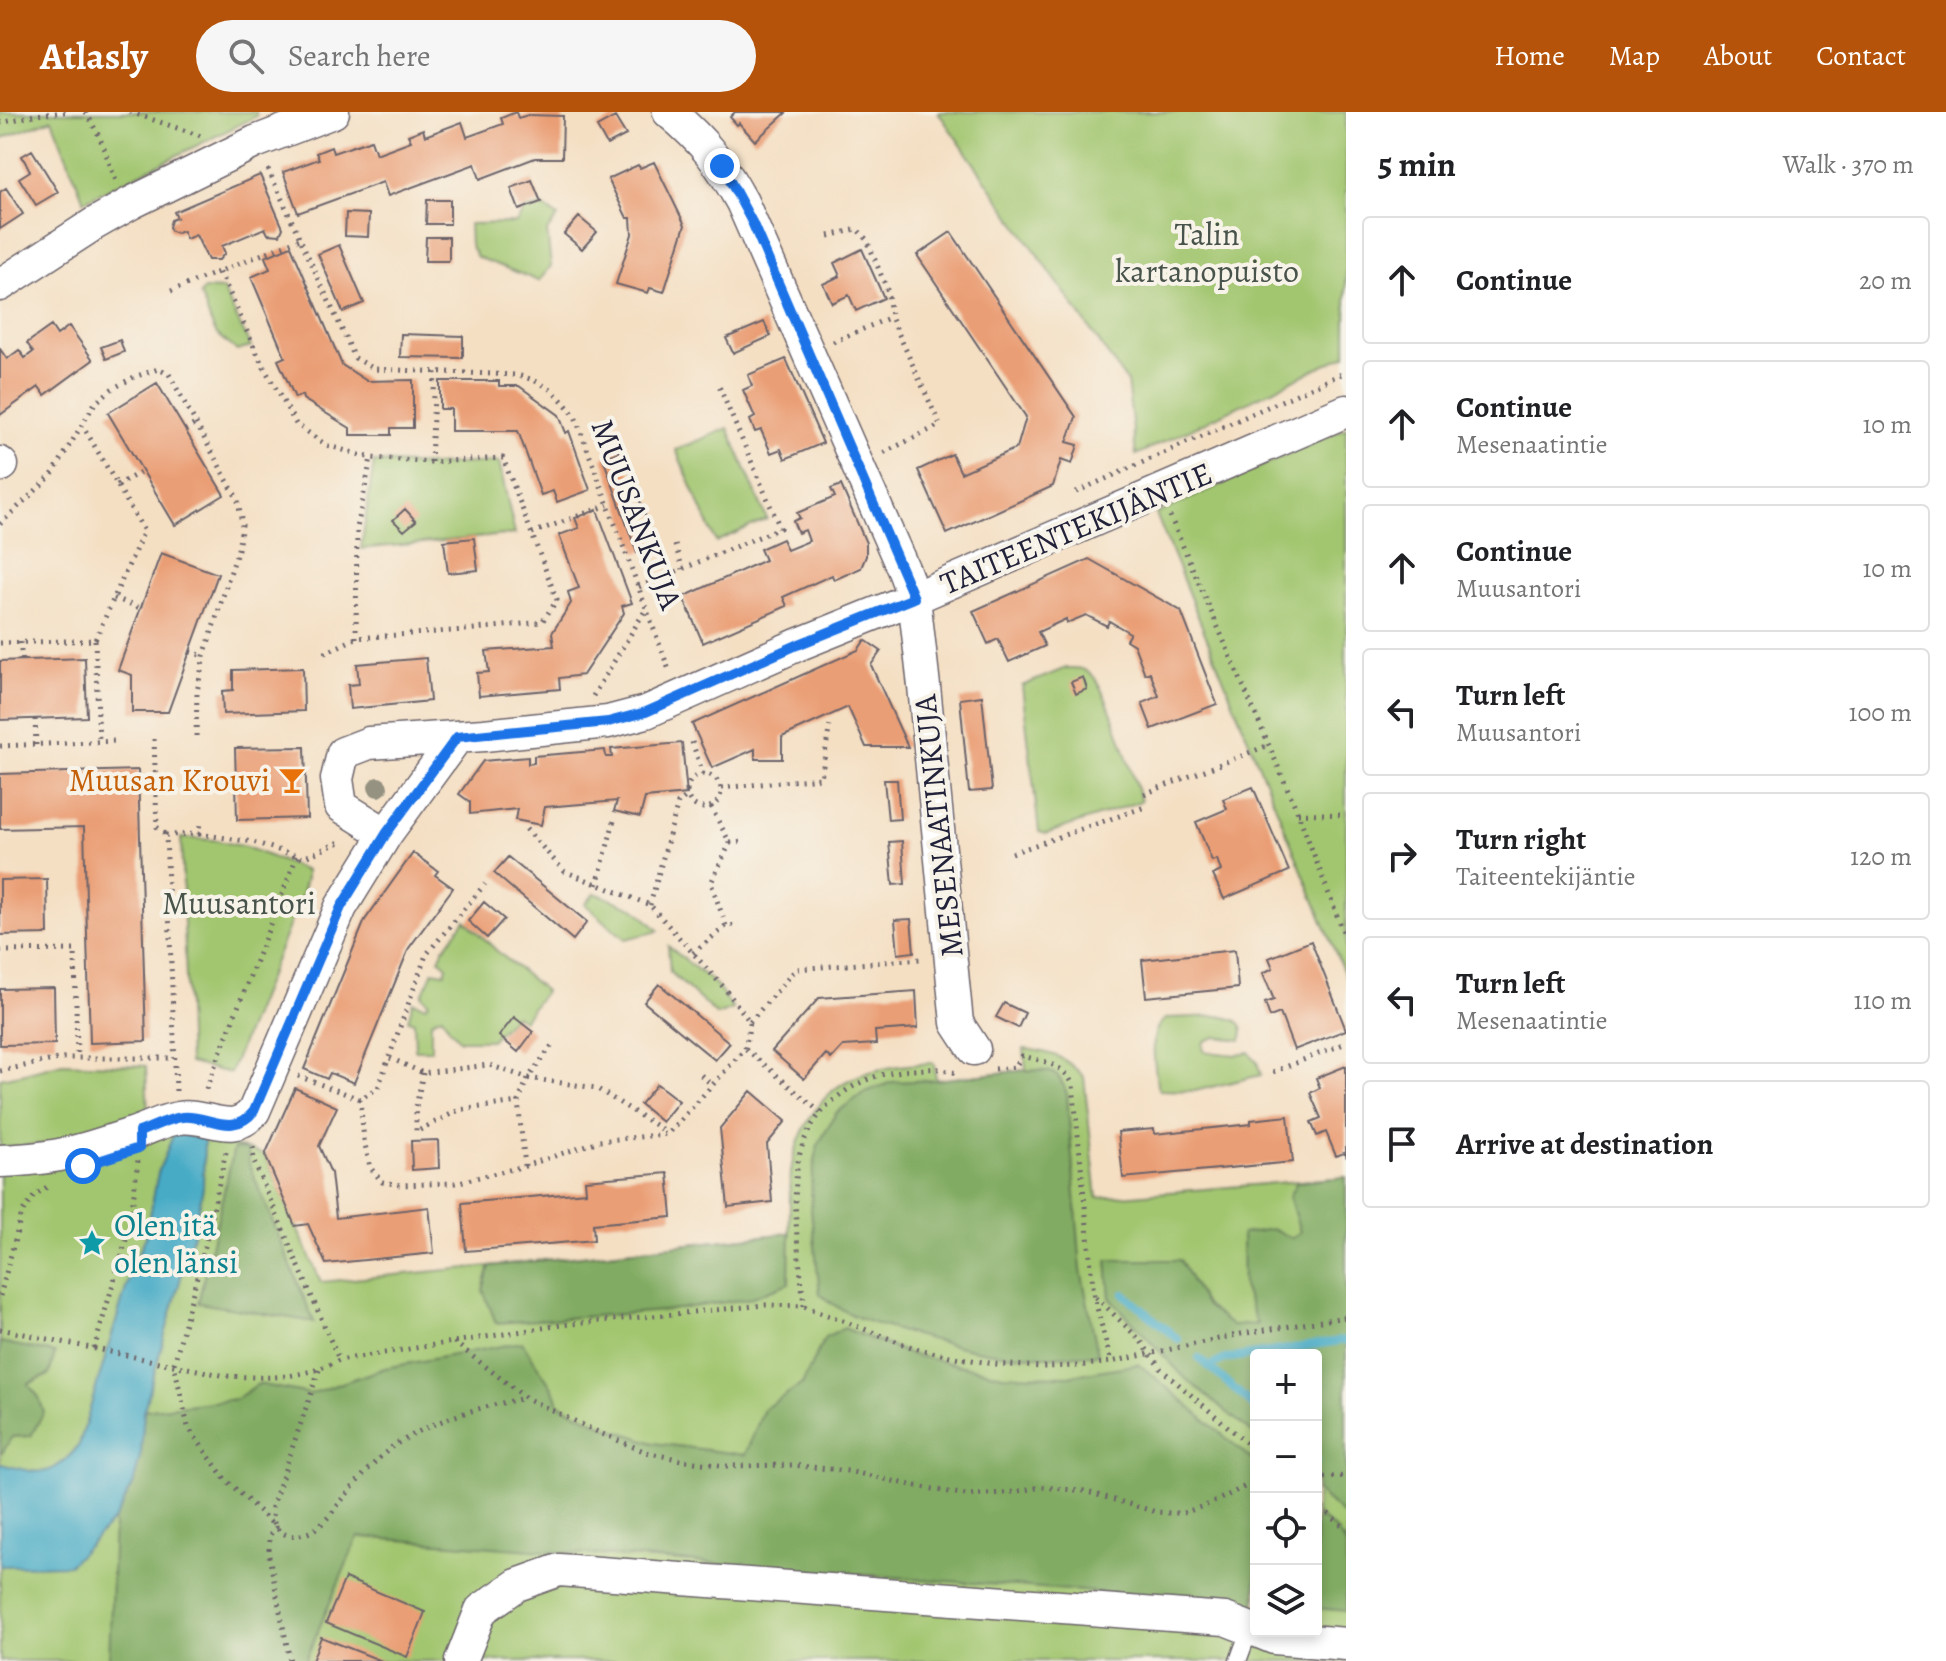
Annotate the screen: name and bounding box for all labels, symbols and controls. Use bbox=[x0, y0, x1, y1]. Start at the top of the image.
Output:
search box bbox=[196, 20, 756, 92]
text: Atlasly bbox=[40, 30, 148, 82]
icon: search bbox=[224, 34, 268, 78]
text: Search here bbox=[288, 36, 431, 76]
text: Home bbox=[1494, 37, 1565, 75]
text: Map bbox=[1609, 37, 1660, 75]
text: About bbox=[1704, 37, 1772, 75]
text: Contact bbox=[1816, 37, 1906, 75]
text: 5 min bbox=[1378, 141, 1456, 188]
text: Walk · 370 m bbox=[1783, 147, 1914, 182]
route end bbox=[704, 148, 740, 184]
park label: Talin kartanopuisto bbox=[1115, 212, 1299, 293]
icon: ahead bbox=[1380, 258, 1424, 302]
text: Continue bbox=[1456, 260, 1572, 300]
text: 20 m bbox=[1859, 263, 1912, 298]
text: Continue bbox=[1456, 387, 1572, 427]
icon: ahead bbox=[1380, 402, 1424, 446]
text: 10 m bbox=[1862, 407, 1912, 442]
street label: MUUSANKUJA bbox=[581, 413, 694, 616]
text: Mesenaatintie bbox=[1456, 427, 1607, 462]
street label: TAITEENTEKIJÄNTIE bbox=[933, 451, 1219, 605]
text: Continue bbox=[1456, 531, 1572, 571]
icon: ahead bbox=[1380, 546, 1424, 590]
text: 10 m bbox=[1862, 551, 1912, 586]
text: Muusantori bbox=[1456, 571, 1581, 606]
text: Turn left bbox=[1456, 675, 1565, 715]
icon: left bbox=[1380, 690, 1424, 734]
street label: MESENAATINKUJA bbox=[902, 691, 974, 960]
text: 100 m bbox=[1849, 695, 1912, 730]
text: Muusantori bbox=[1456, 715, 1581, 750]
place label: Muusan Krouvi bbox=[69, 758, 270, 802]
bar icon: Muusan Krouvi bbox=[277, 765, 307, 795]
text: Turn right bbox=[1456, 819, 1586, 859]
icon: right bbox=[1380, 834, 1424, 878]
text: 120 m bbox=[1850, 839, 1912, 874]
text: Taiteentekijäntie bbox=[1456, 859, 1635, 894]
park label: Muusantori bbox=[162, 881, 316, 925]
text: Turn left bbox=[1456, 963, 1565, 1003]
icon: left bbox=[1380, 978, 1424, 1022]
text: 110 m bbox=[1854, 983, 1912, 1018]
text: Mesenaatintie bbox=[1456, 1003, 1607, 1038]
icon: arrive bbox=[1380, 1122, 1424, 1166]
text: Arrive at destination bbox=[1456, 1124, 1713, 1164]
route start bbox=[65, 1148, 101, 1184]
place label: Olen itä olen länsi bbox=[114, 1203, 238, 1284]
place icon: Olen itä olen länsi bbox=[77, 1228, 107, 1258]
map controls bbox=[1250, 1349, 1322, 1637]
button: + bbox=[1250, 1349, 1322, 1421]
button: − bbox=[1250, 1421, 1322, 1493]
button: locate bbox=[1250, 1493, 1322, 1565]
button: layers bbox=[1250, 1565, 1322, 1637]

